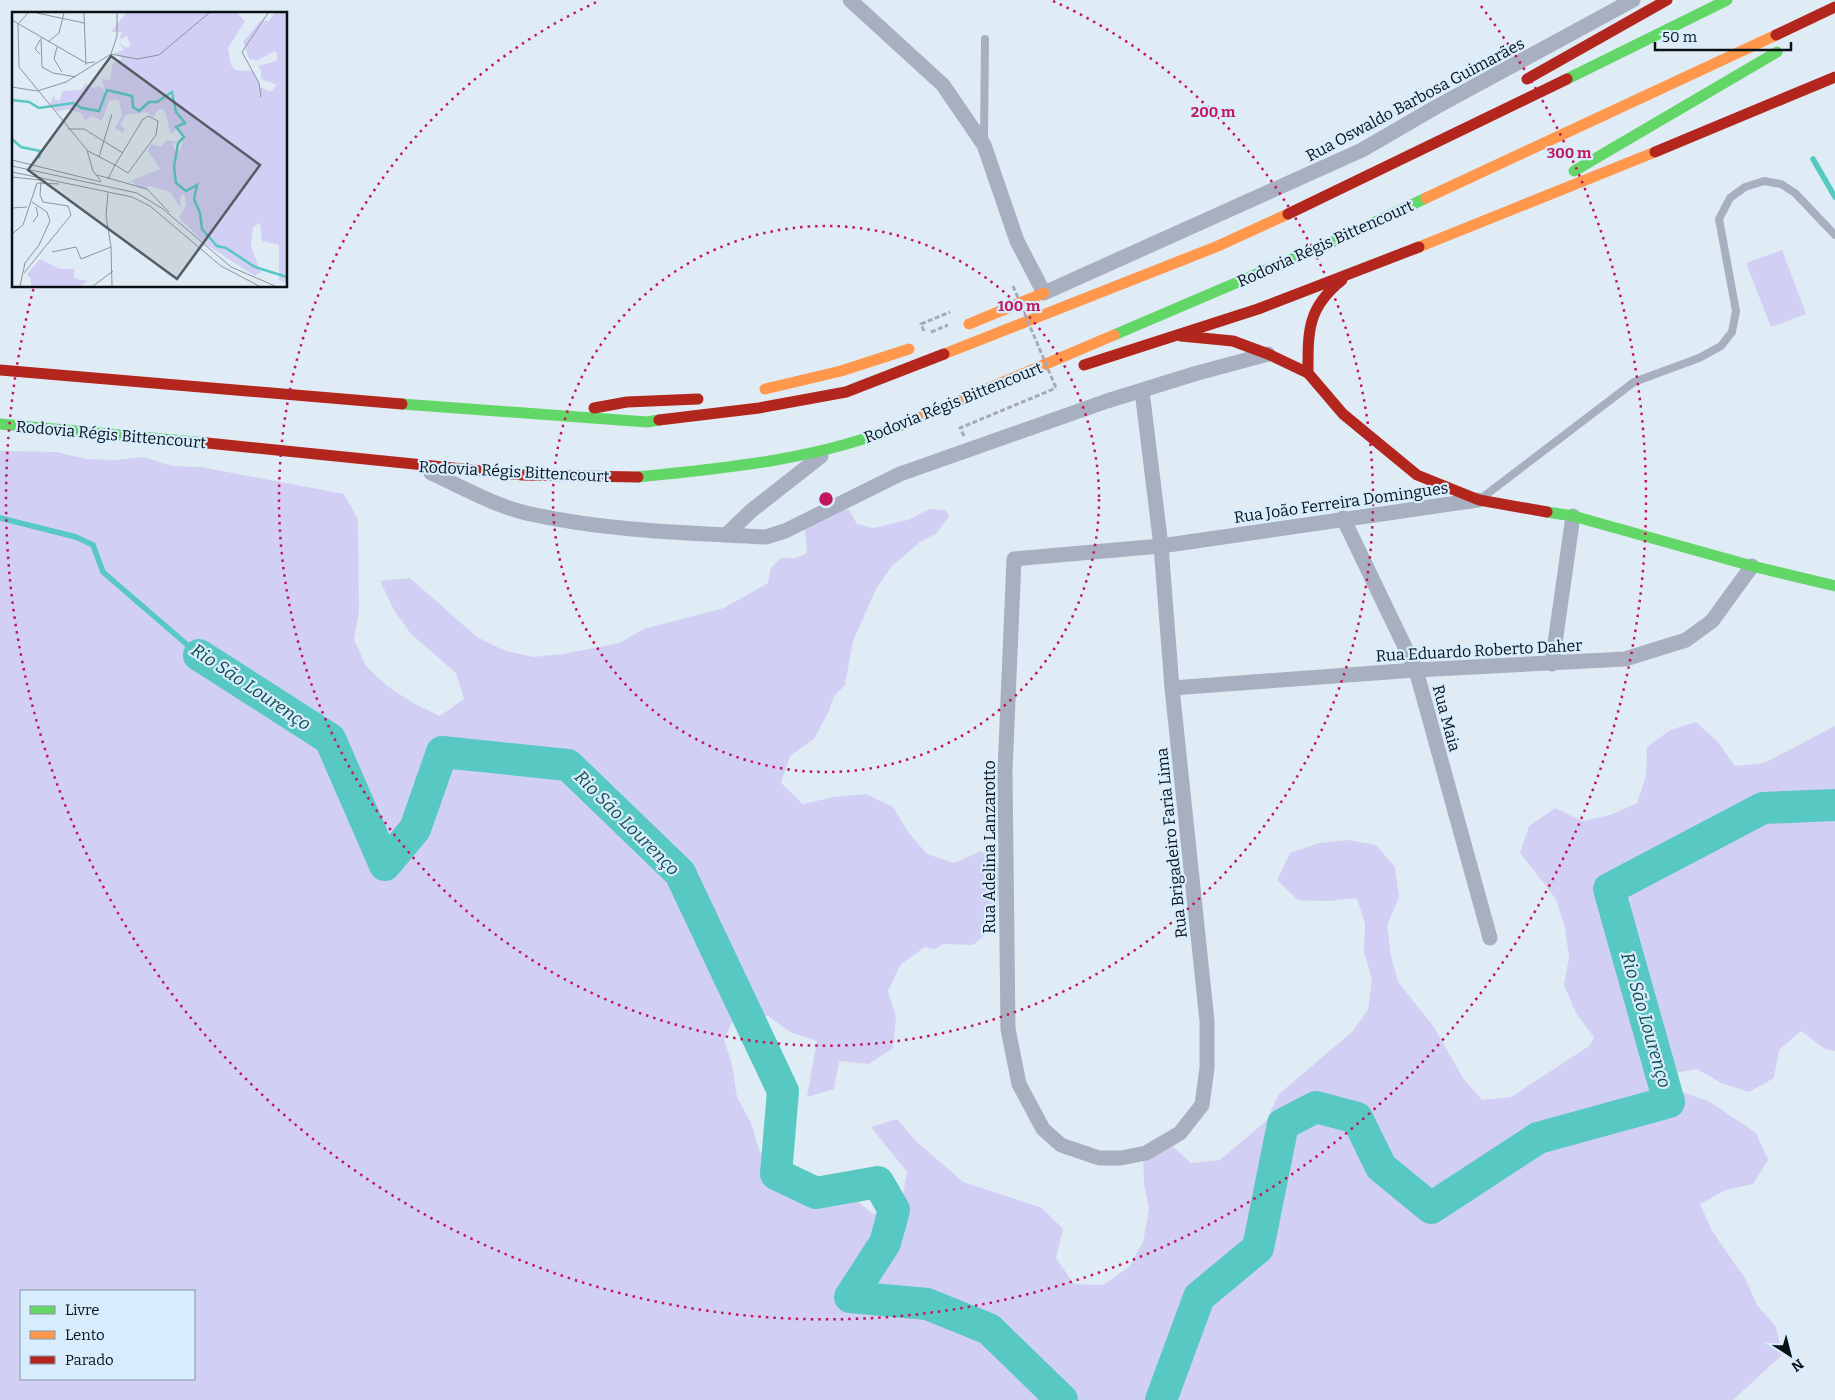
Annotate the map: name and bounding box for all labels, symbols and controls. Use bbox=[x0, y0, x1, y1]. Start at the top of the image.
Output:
inset map bbox=[12, 12, 288, 288]
scale bar bbox=[1655, 20, 1791, 52]
text: 50 m bbox=[1662, 28, 1698, 46]
street label: Rua Oswaldo Barbosa Guimarães bbox=[1303, 34, 1528, 165]
text: 200 m bbox=[1191, 103, 1236, 121]
text: 300 m bbox=[1547, 144, 1592, 162]
street label: Rodovia Régis Bittencourt bbox=[1234, 196, 1416, 291]
text: 100 m bbox=[998, 297, 1041, 315]
street label: Rodovia Régis Bittencourt bbox=[861, 358, 1045, 447]
street label: Rodovia Régis Bittencourt bbox=[15, 417, 207, 452]
street label: Rodovia Régis Bittencourt bbox=[418, 457, 610, 486]
street label: Rua João Ferreira Domingues bbox=[1233, 478, 1449, 527]
centre of rings bbox=[817, 490, 835, 508]
street label: Rua Eduardo Roberto Daher bbox=[1375, 636, 1583, 665]
water label: Rio São Lourenço bbox=[187, 639, 315, 735]
street label: Rua Maia bbox=[1429, 683, 1465, 754]
street label: Rua Brigadeiro Faria Lima bbox=[1152, 747, 1191, 939]
street label: Rua Adelina Lanzarotto bbox=[980, 760, 999, 934]
water label: Rio São Lourenço bbox=[570, 766, 684, 880]
water label: Rio São Lourenço bbox=[1616, 950, 1676, 1090]
legend bbox=[20, 1290, 195, 1380]
text: Livre bbox=[65, 1301, 100, 1319]
text: Lento bbox=[65, 1326, 105, 1344]
north arrow bbox=[1765, 1330, 1815, 1380]
text: Parado bbox=[65, 1351, 114, 1369]
text: N bbox=[1788, 1355, 1807, 1375]

